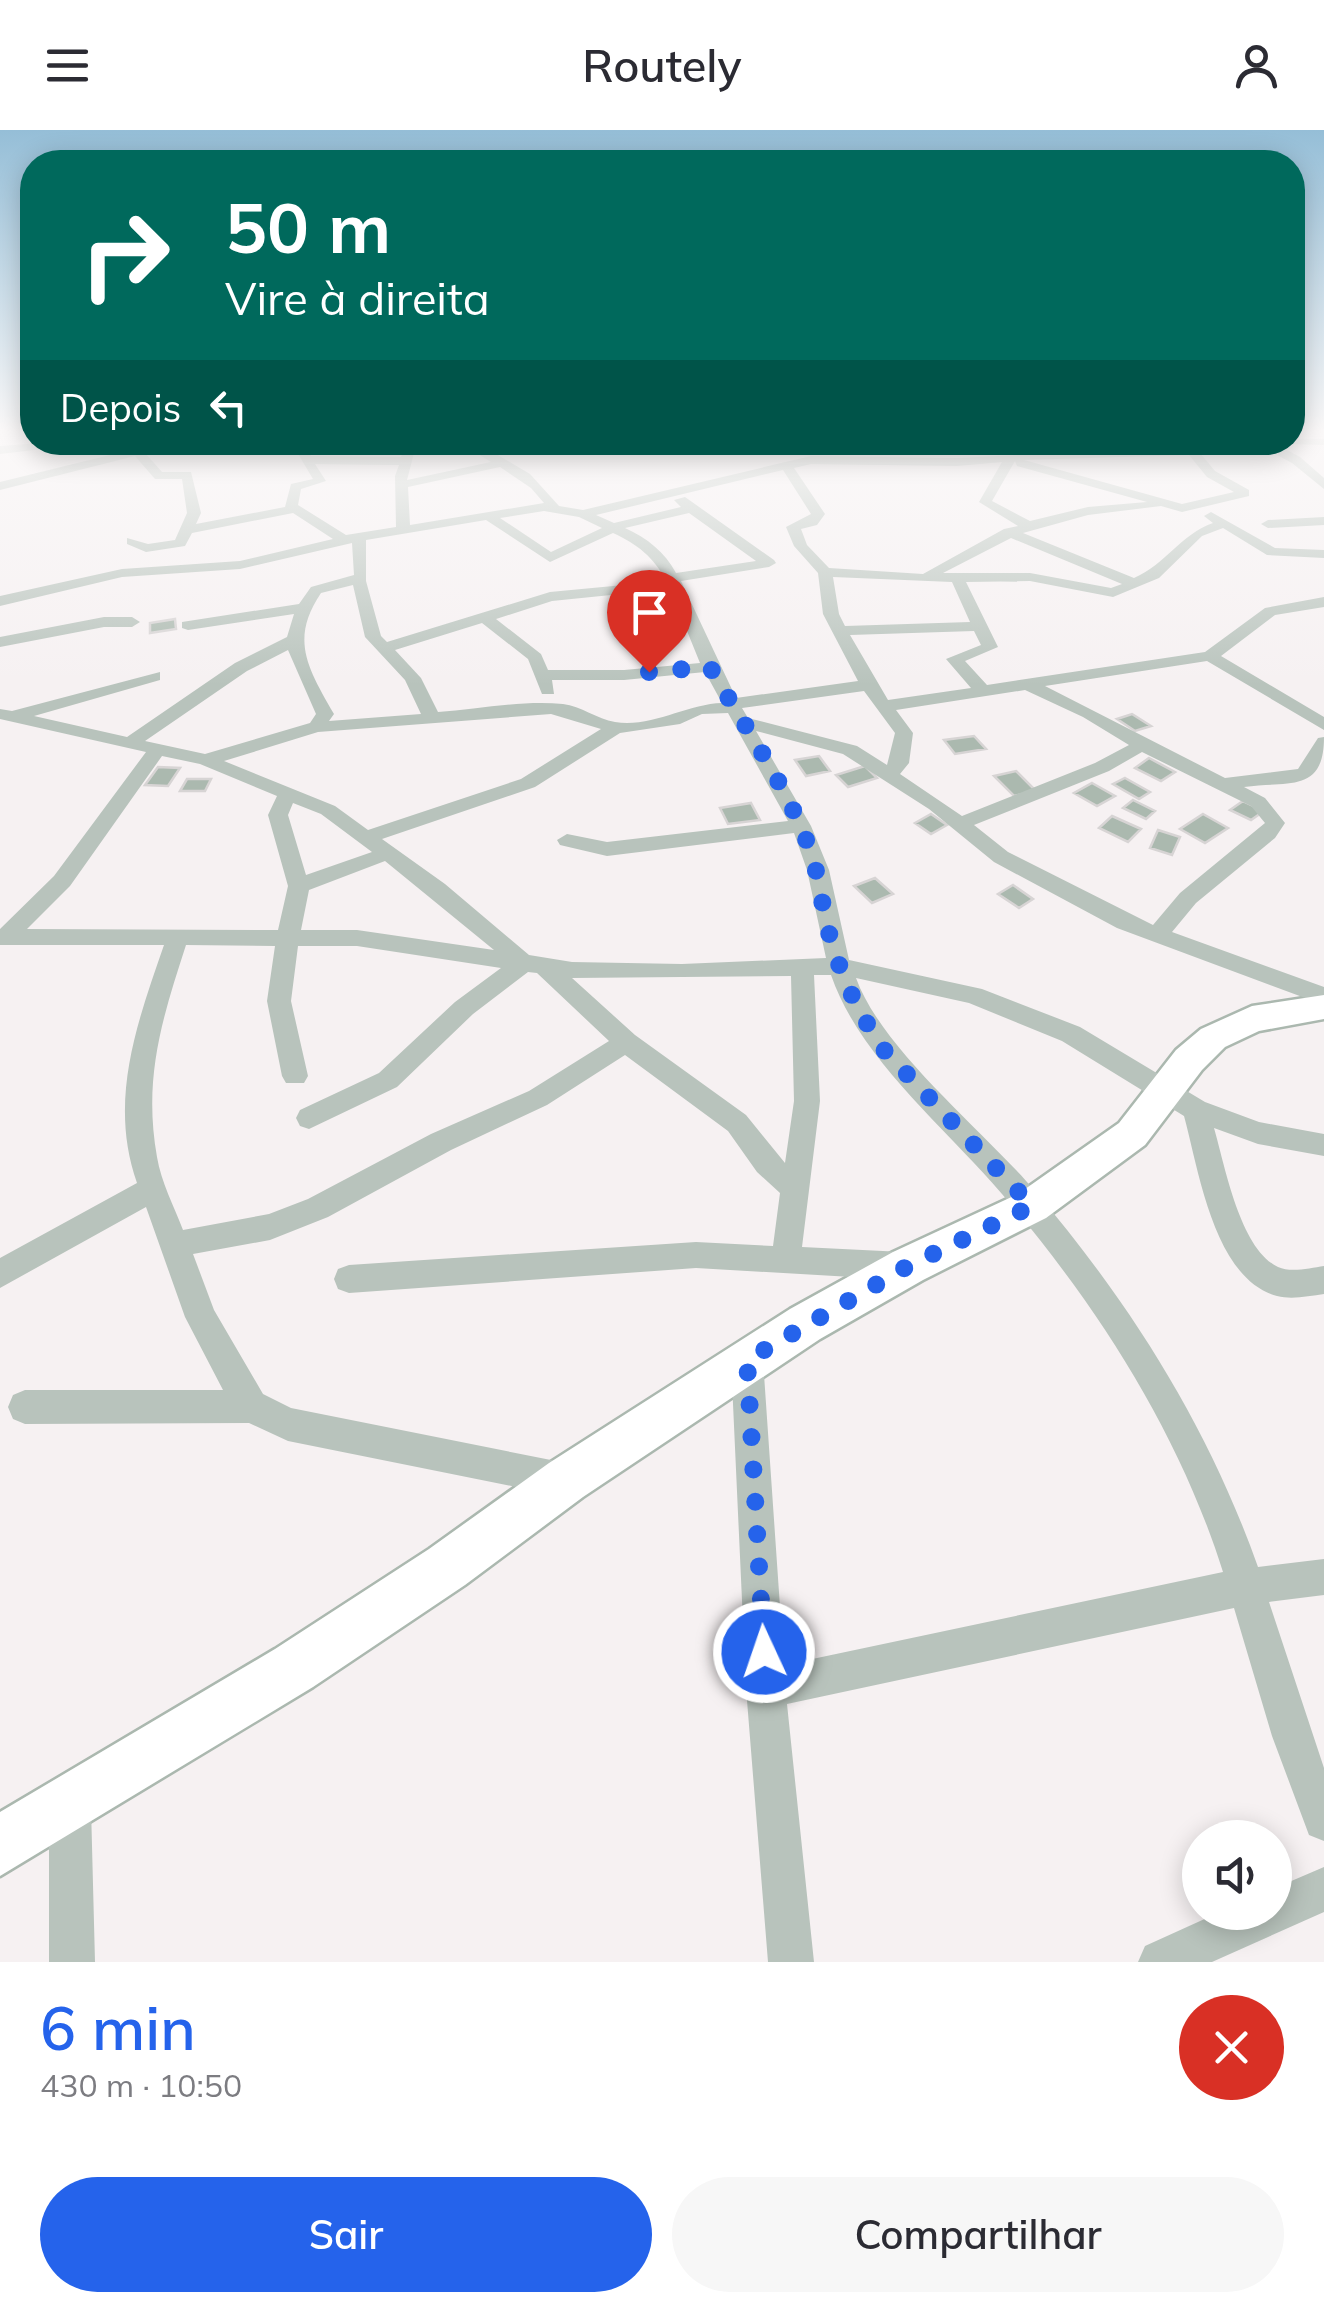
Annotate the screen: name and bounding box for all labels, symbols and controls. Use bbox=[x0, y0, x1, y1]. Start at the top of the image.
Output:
text: Routely bbox=[582, 37, 742, 93]
icon: menu bbox=[40, 38, 95, 93]
icon: person bbox=[1229, 38, 1284, 93]
text: 50 m bbox=[225, 183, 391, 271]
icon: right bbox=[60, 190, 190, 320]
text: Vire à direita bbox=[225, 270, 490, 326]
icon: left bbox=[201, 380, 256, 435]
text: Depois bbox=[60, 384, 181, 432]
pin bbox=[607, 570, 692, 673]
icon: arrive bbox=[622, 585, 677, 640]
position arrow bbox=[712, 1600, 816, 1704]
map controls bbox=[1182, 1820, 1292, 1930]
button: sound bbox=[1182, 1820, 1292, 1930]
text: 6 min bbox=[40, 1990, 196, 2065]
button: close bbox=[1179, 1995, 1284, 2100]
text: 430 m · 10:50 bbox=[40, 2065, 242, 2105]
button: Sair bbox=[40, 2177, 652, 2292]
button: Compartilhar bbox=[672, 2177, 1284, 2292]

